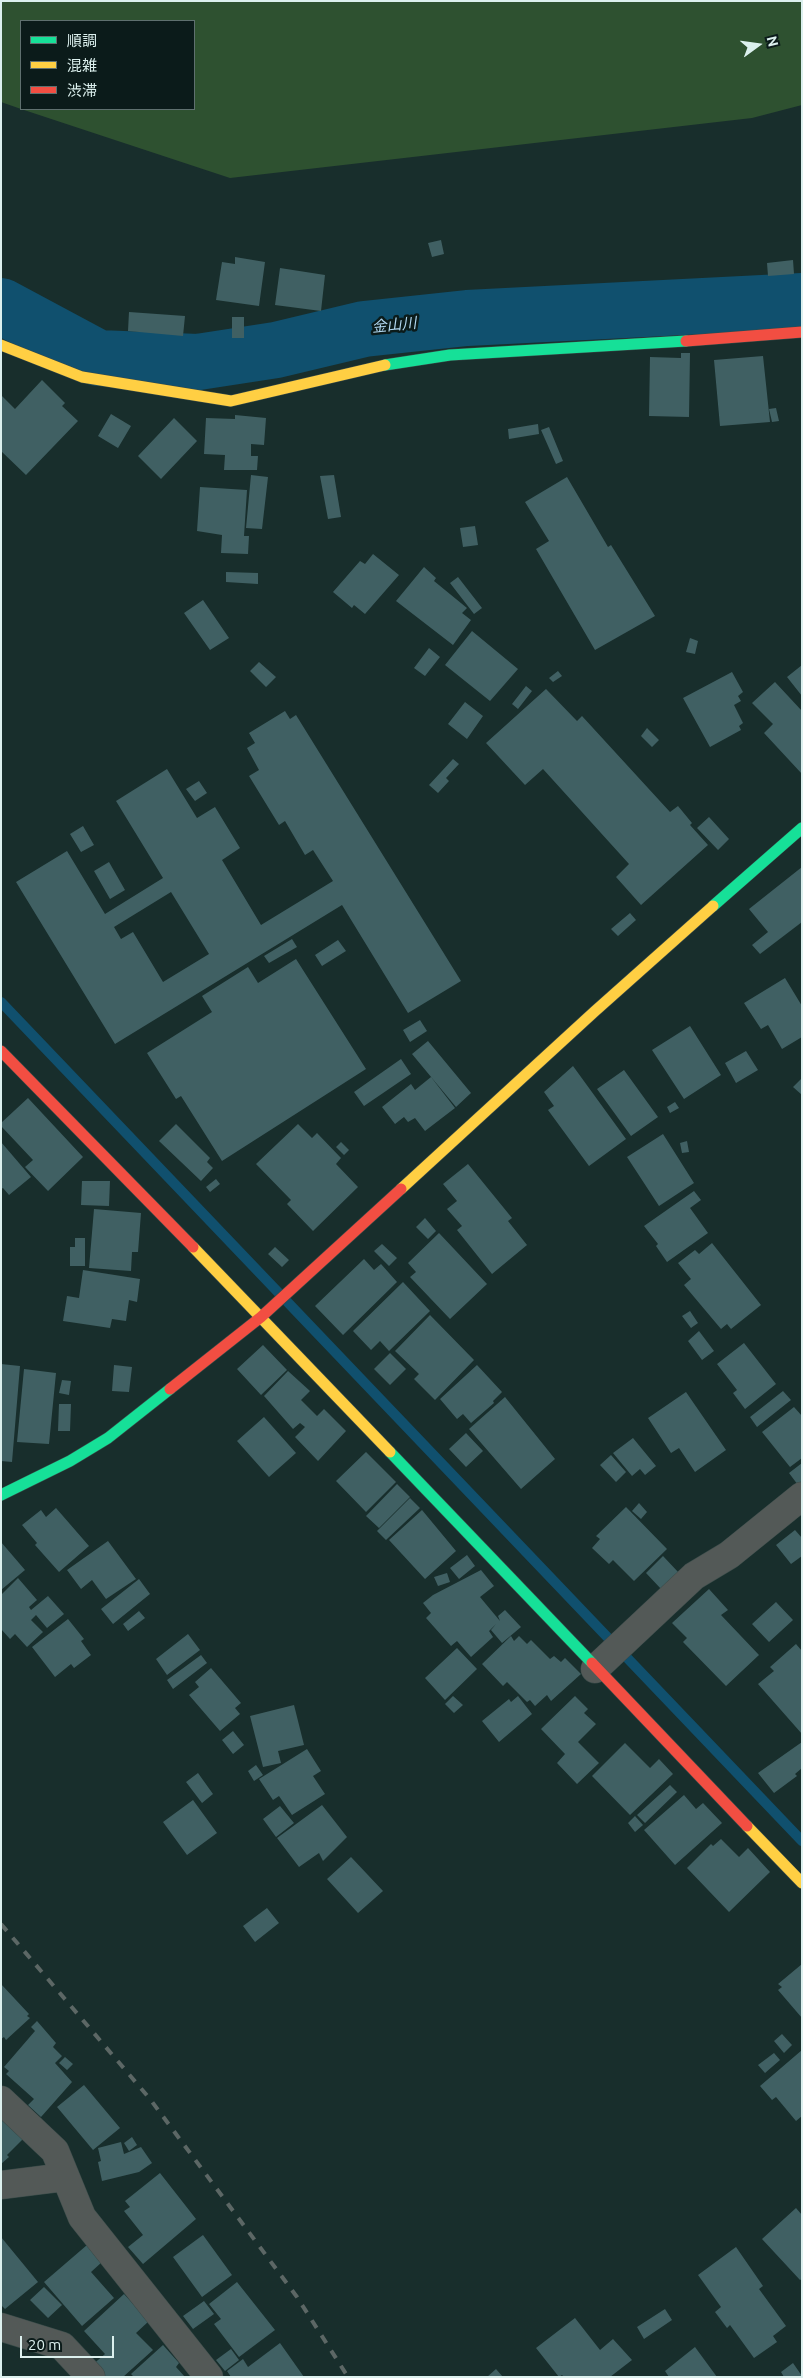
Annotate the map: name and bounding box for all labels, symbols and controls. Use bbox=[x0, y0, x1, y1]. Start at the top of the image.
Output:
legend bbox=[20, 20, 195, 110]
north arrow bbox=[733, 20, 783, 70]
text: 順調 bbox=[67, 32, 97, 49]
text: N bbox=[764, 34, 782, 48]
text: 混雑 bbox=[67, 57, 97, 74]
text: 渋滞 bbox=[67, 82, 97, 99]
water label: 金山川 bbox=[371, 314, 417, 336]
scale bar bbox=[22, 2326, 116, 2358]
text: 20 m bbox=[28, 2336, 61, 2353]

